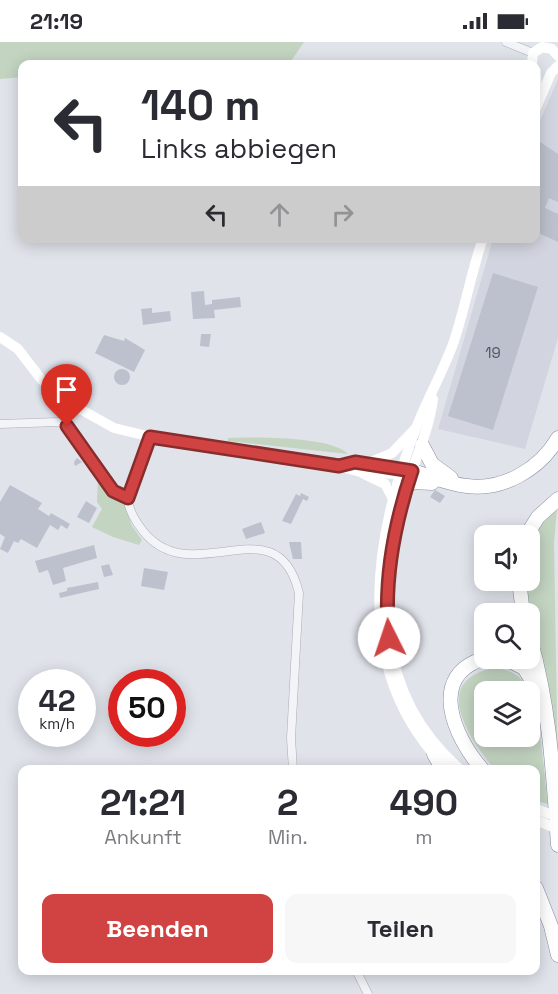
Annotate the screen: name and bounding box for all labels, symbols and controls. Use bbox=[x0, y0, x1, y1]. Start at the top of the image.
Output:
text: 21:19 bbox=[30, 7, 83, 35]
text: 140 m bbox=[141, 79, 260, 132]
icon: left bbox=[42, 84, 120, 162]
text: Links abbiegen bbox=[141, 131, 337, 166]
icon: left bbox=[200, 198, 233, 231]
icon: ahead bbox=[263, 198, 296, 231]
icon: right bbox=[326, 198, 359, 231]
house number: 19 bbox=[485, 343, 501, 362]
pin bbox=[41, 364, 92, 426]
icon: arrive bbox=[50, 373, 83, 406]
map controls bbox=[474, 525, 540, 747]
button: sound bbox=[474, 525, 540, 591]
button: search bbox=[474, 603, 540, 669]
position arrow bbox=[357, 606, 421, 670]
speed limit sign: 50 bbox=[108, 669, 186, 747]
text: 42 bbox=[39, 681, 75, 720]
button: layers bbox=[474, 681, 540, 747]
text: km/h bbox=[39, 714, 75, 733]
text: 21:21 bbox=[100, 780, 186, 826]
text: 2 bbox=[277, 780, 298, 826]
text: 490 bbox=[390, 780, 458, 826]
text: Ankunft bbox=[104, 824, 182, 850]
text: Min. bbox=[268, 824, 308, 850]
text: m bbox=[415, 824, 432, 850]
button: Beenden bbox=[42, 894, 273, 963]
button: Teilen bbox=[285, 894, 516, 963]

